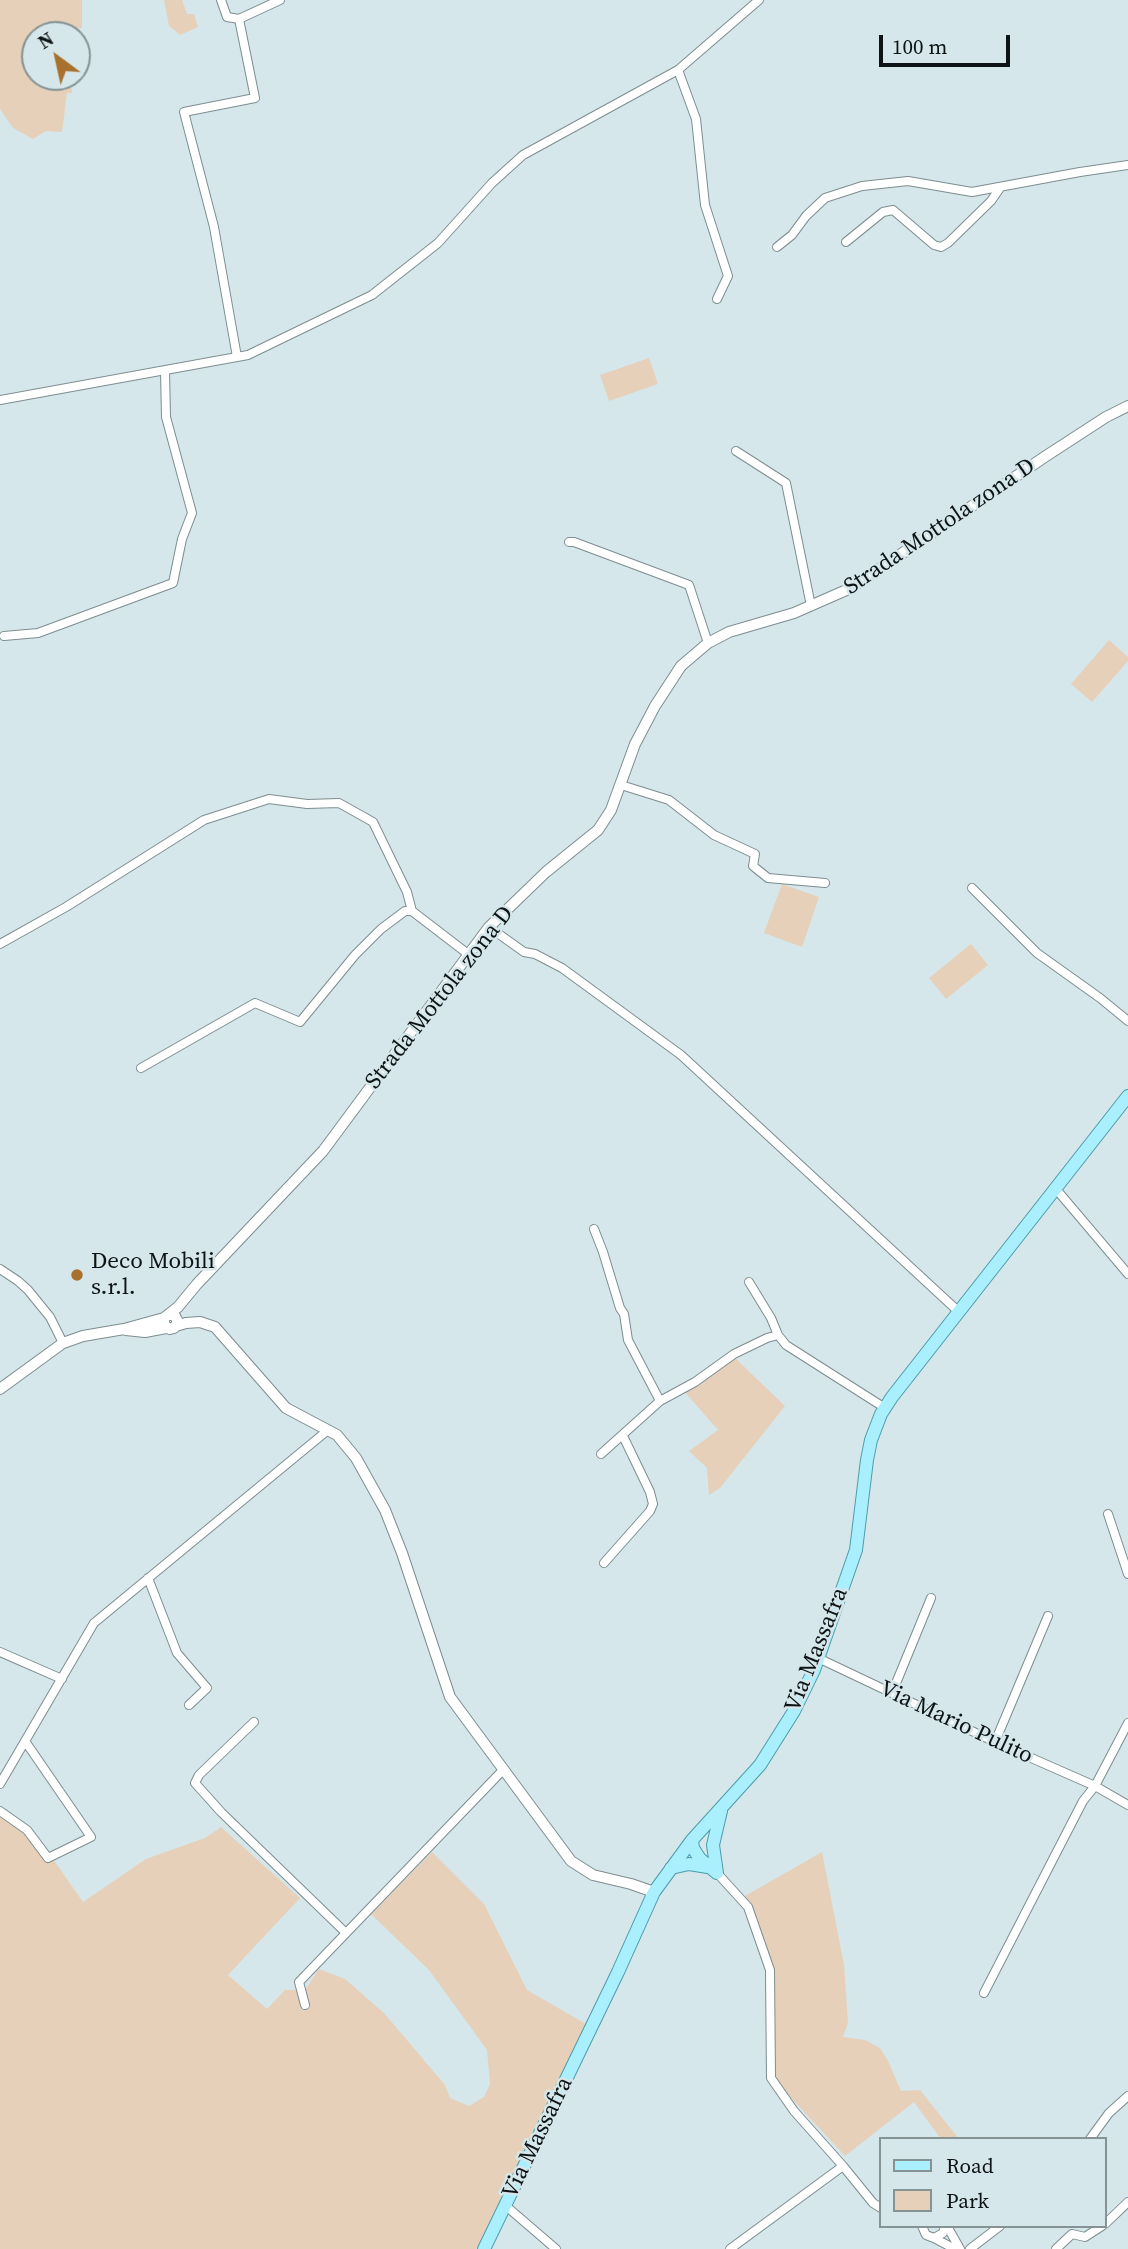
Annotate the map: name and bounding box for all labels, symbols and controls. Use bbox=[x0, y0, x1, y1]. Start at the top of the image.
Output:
north arrow bbox=[21, 21, 91, 91]
scale bar bbox=[883, 21, 1014, 65]
text: N bbox=[33, 25, 59, 55]
text: 100 m bbox=[892, 32, 947, 61]
street label: Strada Mottola zona D bbox=[839, 453, 1041, 601]
street label: Strada Mottola zona D bbox=[360, 901, 520, 1095]
place label: Deco Mobili s.r.l. bbox=[91, 1248, 215, 1302]
marker: Deco Mobili s.r.l. bbox=[69, 1267, 85, 1283]
street label: Via Massafra bbox=[780, 1584, 854, 1716]
street label: Via Mario Pulito bbox=[875, 1675, 1037, 1771]
street label: Via Massafra bbox=[497, 2073, 579, 2203]
legend bbox=[880, 2137, 1107, 2228]
text: Road bbox=[946, 2151, 994, 2180]
text: Park bbox=[946, 2186, 989, 2215]

